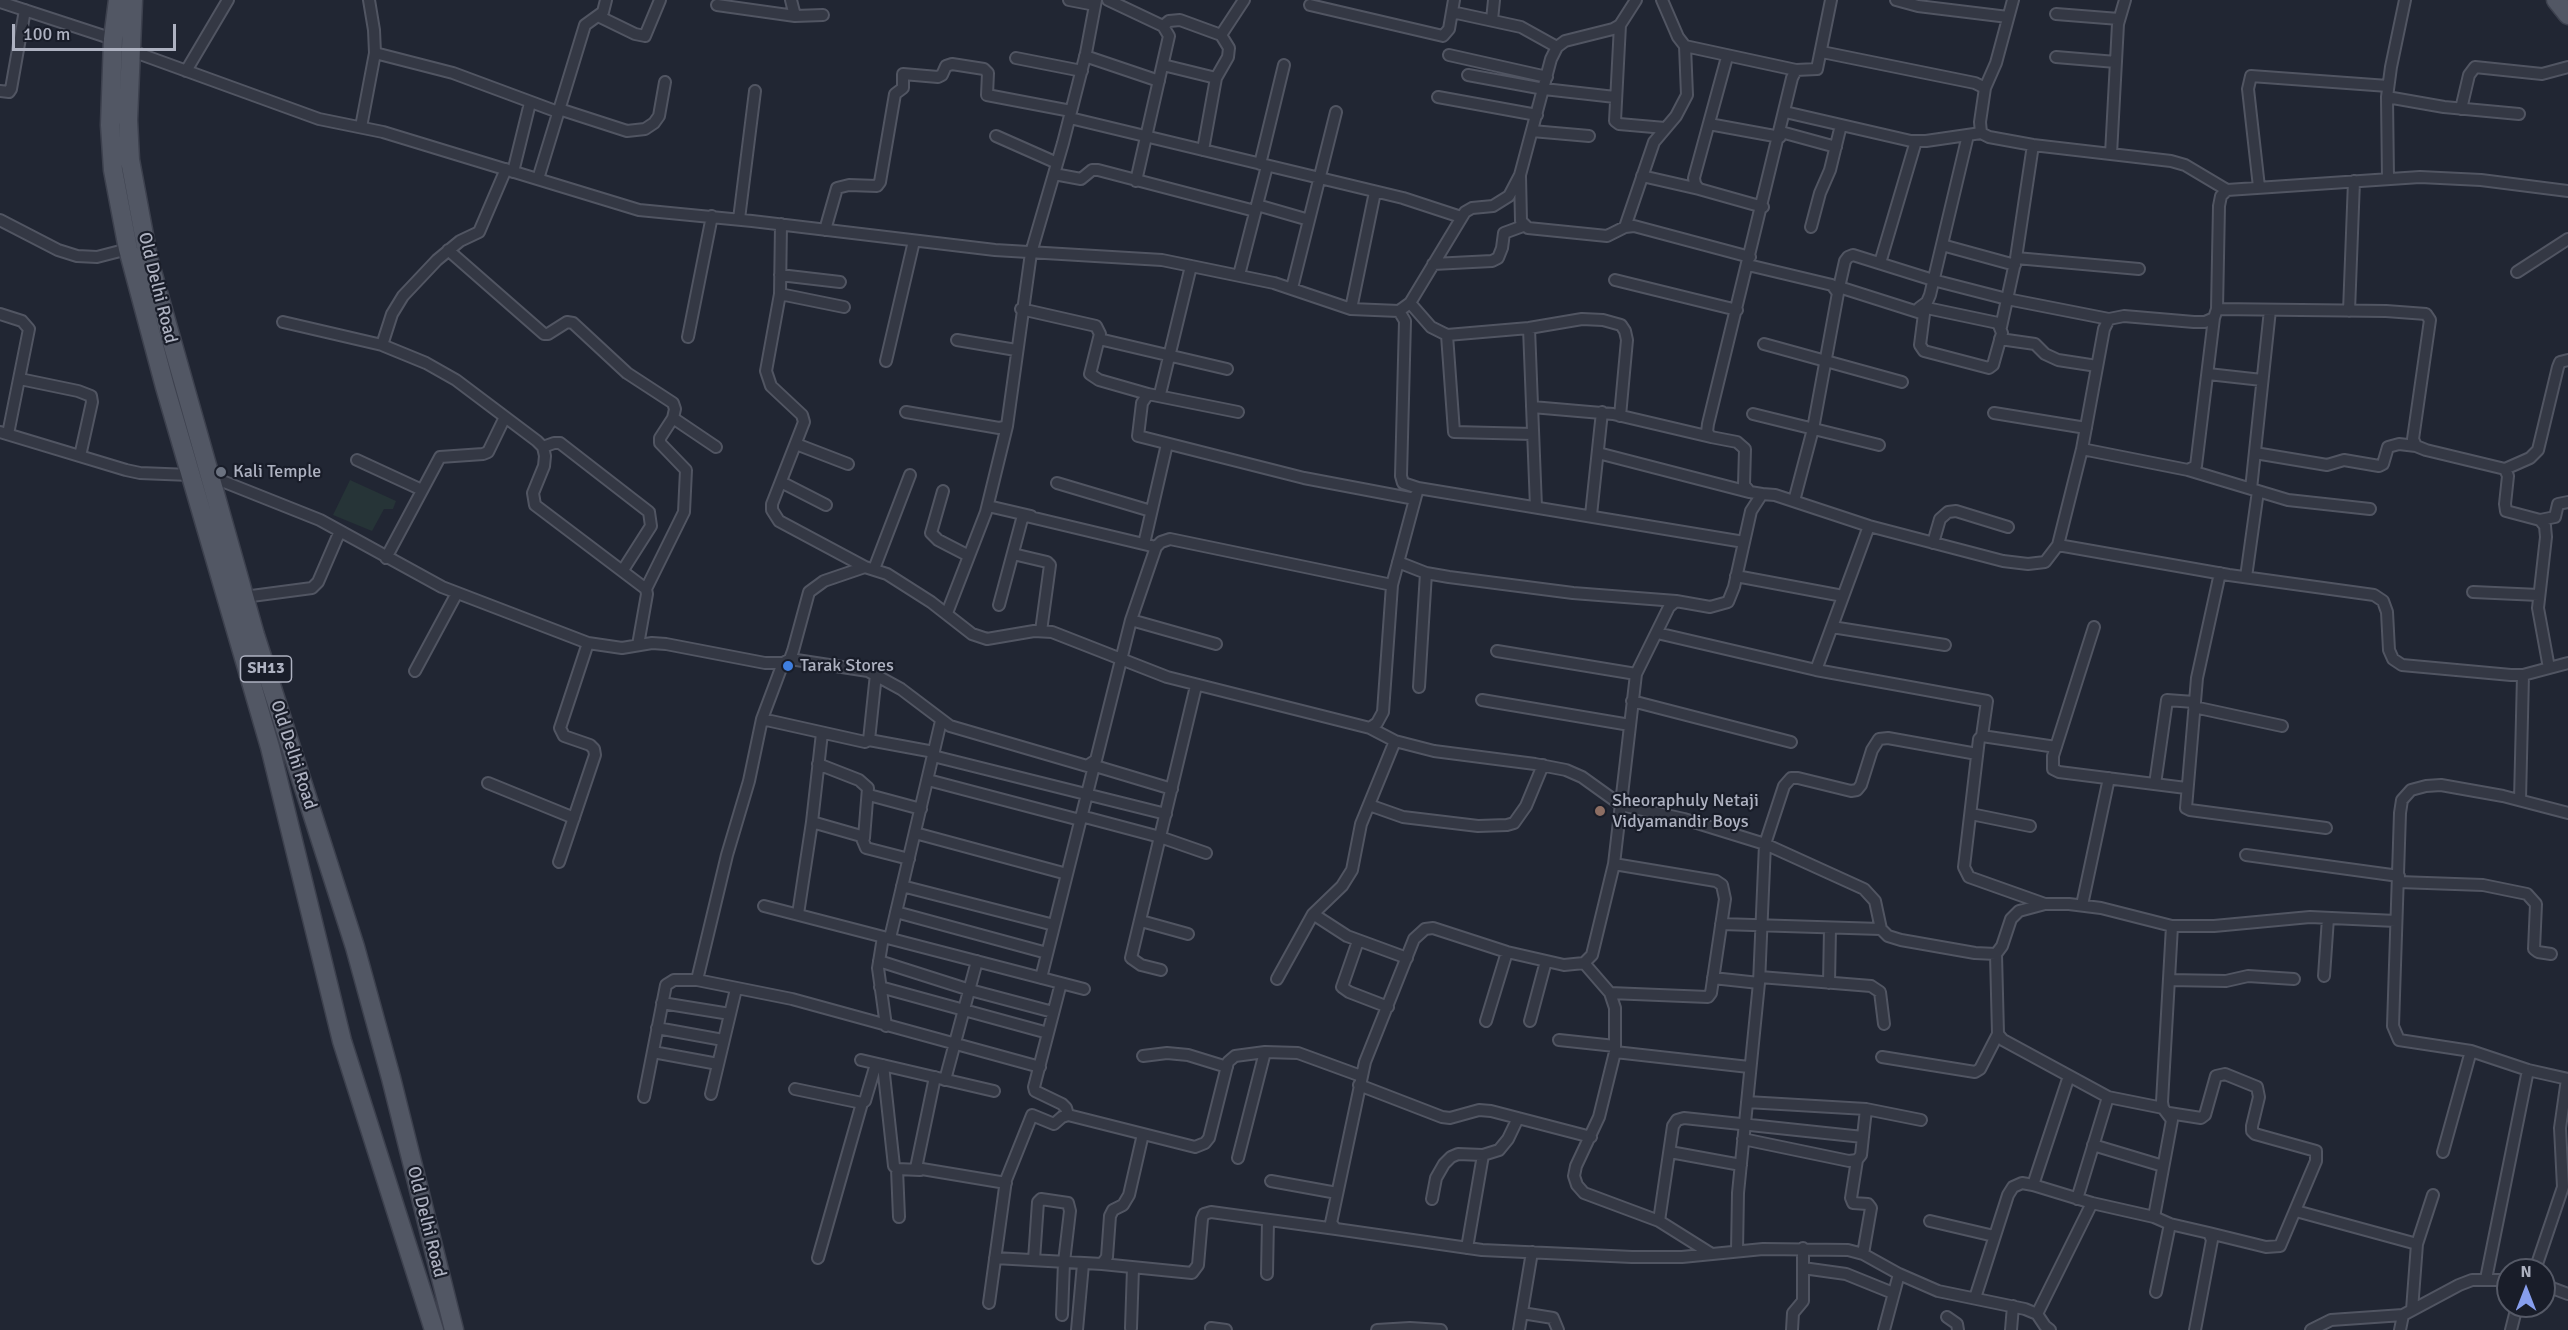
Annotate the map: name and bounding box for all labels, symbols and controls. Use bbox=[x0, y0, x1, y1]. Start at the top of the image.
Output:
scale bar bbox=[15, 12, 178, 50]
text: 100 m bbox=[23, 23, 70, 45]
street label: Old Delhi Road bbox=[133, 230, 181, 346]
place label: Kali Temple bbox=[233, 461, 321, 483]
marker: Kali Temple bbox=[214, 465, 228, 479]
place label: Tarak Stores bbox=[800, 655, 894, 677]
road number: SH13 bbox=[240, 656, 292, 682]
marker: Tarak Stores bbox=[781, 659, 795, 673]
street label: Old Delhi Road bbox=[265, 698, 321, 812]
place label: Sheoraphuly Netaji Vidyamandir Boys bbox=[1612, 790, 1759, 832]
marker: Sheoraphuly Netaji Vidyamandir Boys bbox=[1593, 804, 1607, 818]
street label: Old Delhi Road bbox=[402, 1164, 450, 1280]
north arrow bbox=[2496, 1258, 2556, 1318]
text: N bbox=[2520, 1262, 2532, 1282]

